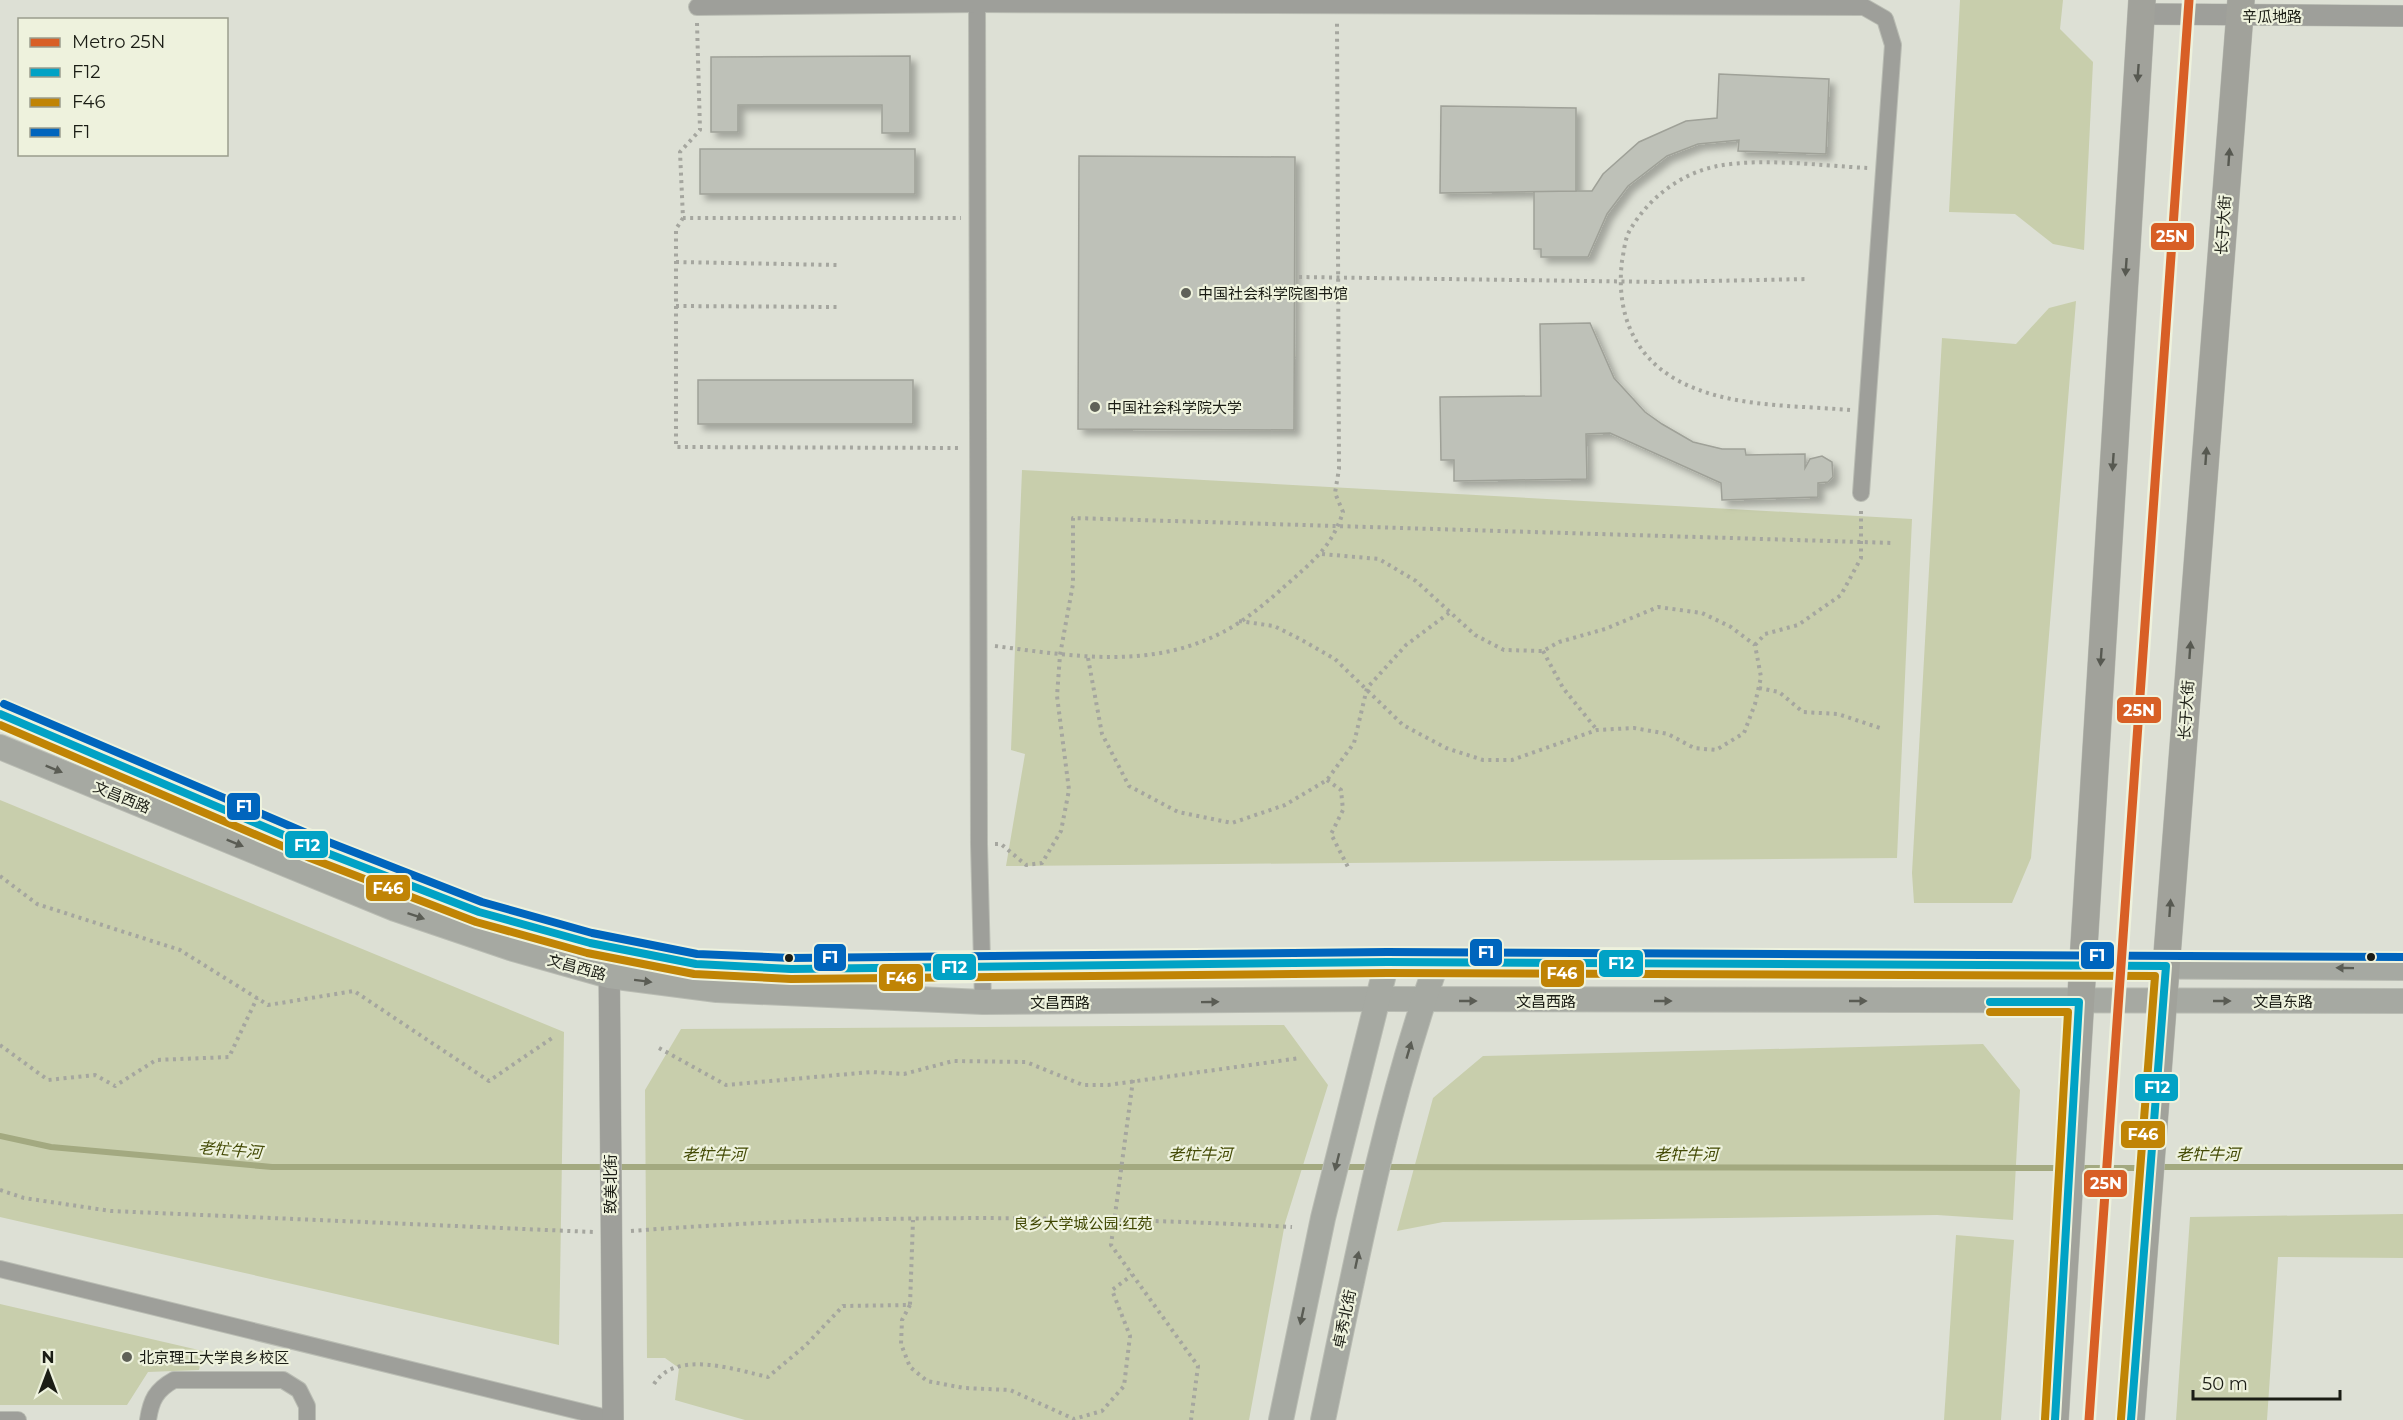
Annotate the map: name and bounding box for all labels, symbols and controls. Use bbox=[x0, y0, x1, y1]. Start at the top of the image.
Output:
street label: 辛瓜地路 bbox=[2242, 7, 2302, 26]
legend bbox=[18, 18, 228, 156]
text: Metro 25N bbox=[72, 31, 165, 53]
text: F12 bbox=[72, 61, 100, 83]
one-way arrow bbox=[2133, 63, 2142, 82]
text: F46 bbox=[72, 91, 105, 113]
text: F1 bbox=[72, 121, 90, 143]
one-way arrow bbox=[2224, 147, 2234, 166]
street label: 长于大街 bbox=[2211, 194, 2235, 256]
line badge: 25N bbox=[2150, 222, 2195, 251]
text: 25N bbox=[2156, 227, 2188, 246]
one-way arrow bbox=[2121, 258, 2130, 277]
place label: 中国社会科学院图书馆 bbox=[1198, 284, 1348, 303]
marker: 中国社会科学院图书馆 bbox=[1179, 286, 1193, 300]
place label: 中国社会科学院大学 bbox=[1107, 398, 1242, 417]
marker: 中国社会科学院大学 bbox=[1088, 400, 1102, 414]
one-way arrow bbox=[2201, 446, 2210, 465]
one-way arrow bbox=[2109, 453, 2118, 472]
one-way arrow bbox=[2186, 641, 2195, 660]
one-way arrow bbox=[2097, 647, 2106, 666]
street label: 长于大街 bbox=[2174, 679, 2198, 741]
line badge: 25N bbox=[2116, 696, 2162, 724]
text: 25N bbox=[2123, 701, 2155, 720]
one-way arrow bbox=[45, 765, 63, 774]
street label: 文昌西路 bbox=[91, 777, 153, 817]
line badge: F1 bbox=[226, 792, 261, 821]
text: F1 bbox=[236, 797, 252, 816]
line badge: F12 bbox=[284, 830, 329, 859]
text: F12 bbox=[294, 836, 320, 855]
one-way arrow bbox=[226, 838, 244, 848]
line badge: F46 bbox=[365, 874, 411, 902]
text: F46 bbox=[373, 879, 403, 898]
one-way arrow bbox=[2165, 898, 2175, 917]
one-way arrow bbox=[407, 911, 425, 921]
line badge: F1 bbox=[1469, 938, 1503, 967]
line badge: F1 bbox=[2080, 941, 2115, 970]
line badge: F1 bbox=[813, 943, 847, 972]
text: F1 bbox=[1478, 943, 1494, 962]
text: F1 bbox=[2089, 946, 2105, 965]
text: F1 bbox=[822, 948, 838, 967]
line badge: F12 bbox=[1598, 949, 1644, 978]
street label: 文昌西路 bbox=[546, 950, 608, 984]
unlabelled marker bbox=[2365, 951, 2377, 963]
unlabelled marker bbox=[783, 952, 795, 964]
line badge: F12 bbox=[932, 953, 977, 981]
text: F12 bbox=[1608, 954, 1634, 973]
text: F12 bbox=[941, 958, 967, 977]
line badge: F46 bbox=[1540, 959, 1585, 988]
line badge: F46 bbox=[878, 963, 924, 992]
one-way arrow bbox=[2335, 963, 2354, 972]
text: F46 bbox=[1547, 964, 1577, 983]
text: F46 bbox=[886, 969, 916, 988]
one-way arrow bbox=[633, 976, 652, 985]
street label: 文昌西路 bbox=[1516, 992, 1576, 1011]
street label: 文昌东路 bbox=[2253, 992, 2313, 1011]
street label: 文昌西路 bbox=[1030, 993, 1090, 1012]
one-way arrow bbox=[1458, 996, 1477, 1006]
one-way arrow bbox=[1653, 996, 1672, 1006]
one-way arrow bbox=[2212, 996, 2231, 1006]
one-way arrow bbox=[1200, 997, 1219, 1006]
one-way arrow bbox=[1848, 997, 1867, 1006]
one-way arrow bbox=[1405, 1041, 1414, 1059]
line badge: F12 bbox=[2134, 1073, 2179, 1102]
text: F12 bbox=[2144, 1078, 2170, 1097]
line badge: F46 bbox=[2120, 1120, 2166, 1149]
text: F46 bbox=[2128, 1125, 2158, 1144]
water label: 老牤牛河 bbox=[197, 1138, 266, 1163]
water label: 老牤牛河 bbox=[682, 1145, 749, 1164]
water label: 老牤牛河 bbox=[1168, 1145, 1235, 1164]
water label: 老牤牛河 bbox=[1654, 1145, 1721, 1164]
water label: 老牤牛河 bbox=[2176, 1145, 2243, 1164]
one-way arrow bbox=[1331, 1153, 1341, 1171]
street label: 致美北街 bbox=[601, 1154, 620, 1214]
line badge: 25N bbox=[2083, 1169, 2128, 1198]
text: 25N bbox=[2090, 1174, 2122, 1193]
park label: 良乡大学城公园·红苑 bbox=[1014, 1214, 1152, 1233]
one-way arrow bbox=[1353, 1250, 1362, 1269]
street label: 卓秀北街 bbox=[1328, 1288, 1360, 1350]
one-way arrow bbox=[1297, 1307, 1307, 1326]
north arrow bbox=[18, 1342, 78, 1402]
text: N bbox=[42, 1348, 54, 1367]
place label: 北京理工大学良乡校区 bbox=[139, 1348, 289, 1367]
marker: 北京理工大学良乡校区 bbox=[120, 1350, 134, 1364]
scale bar bbox=[2193, 1363, 2340, 1401]
text: 50 m bbox=[2202, 1373, 2248, 1395]

